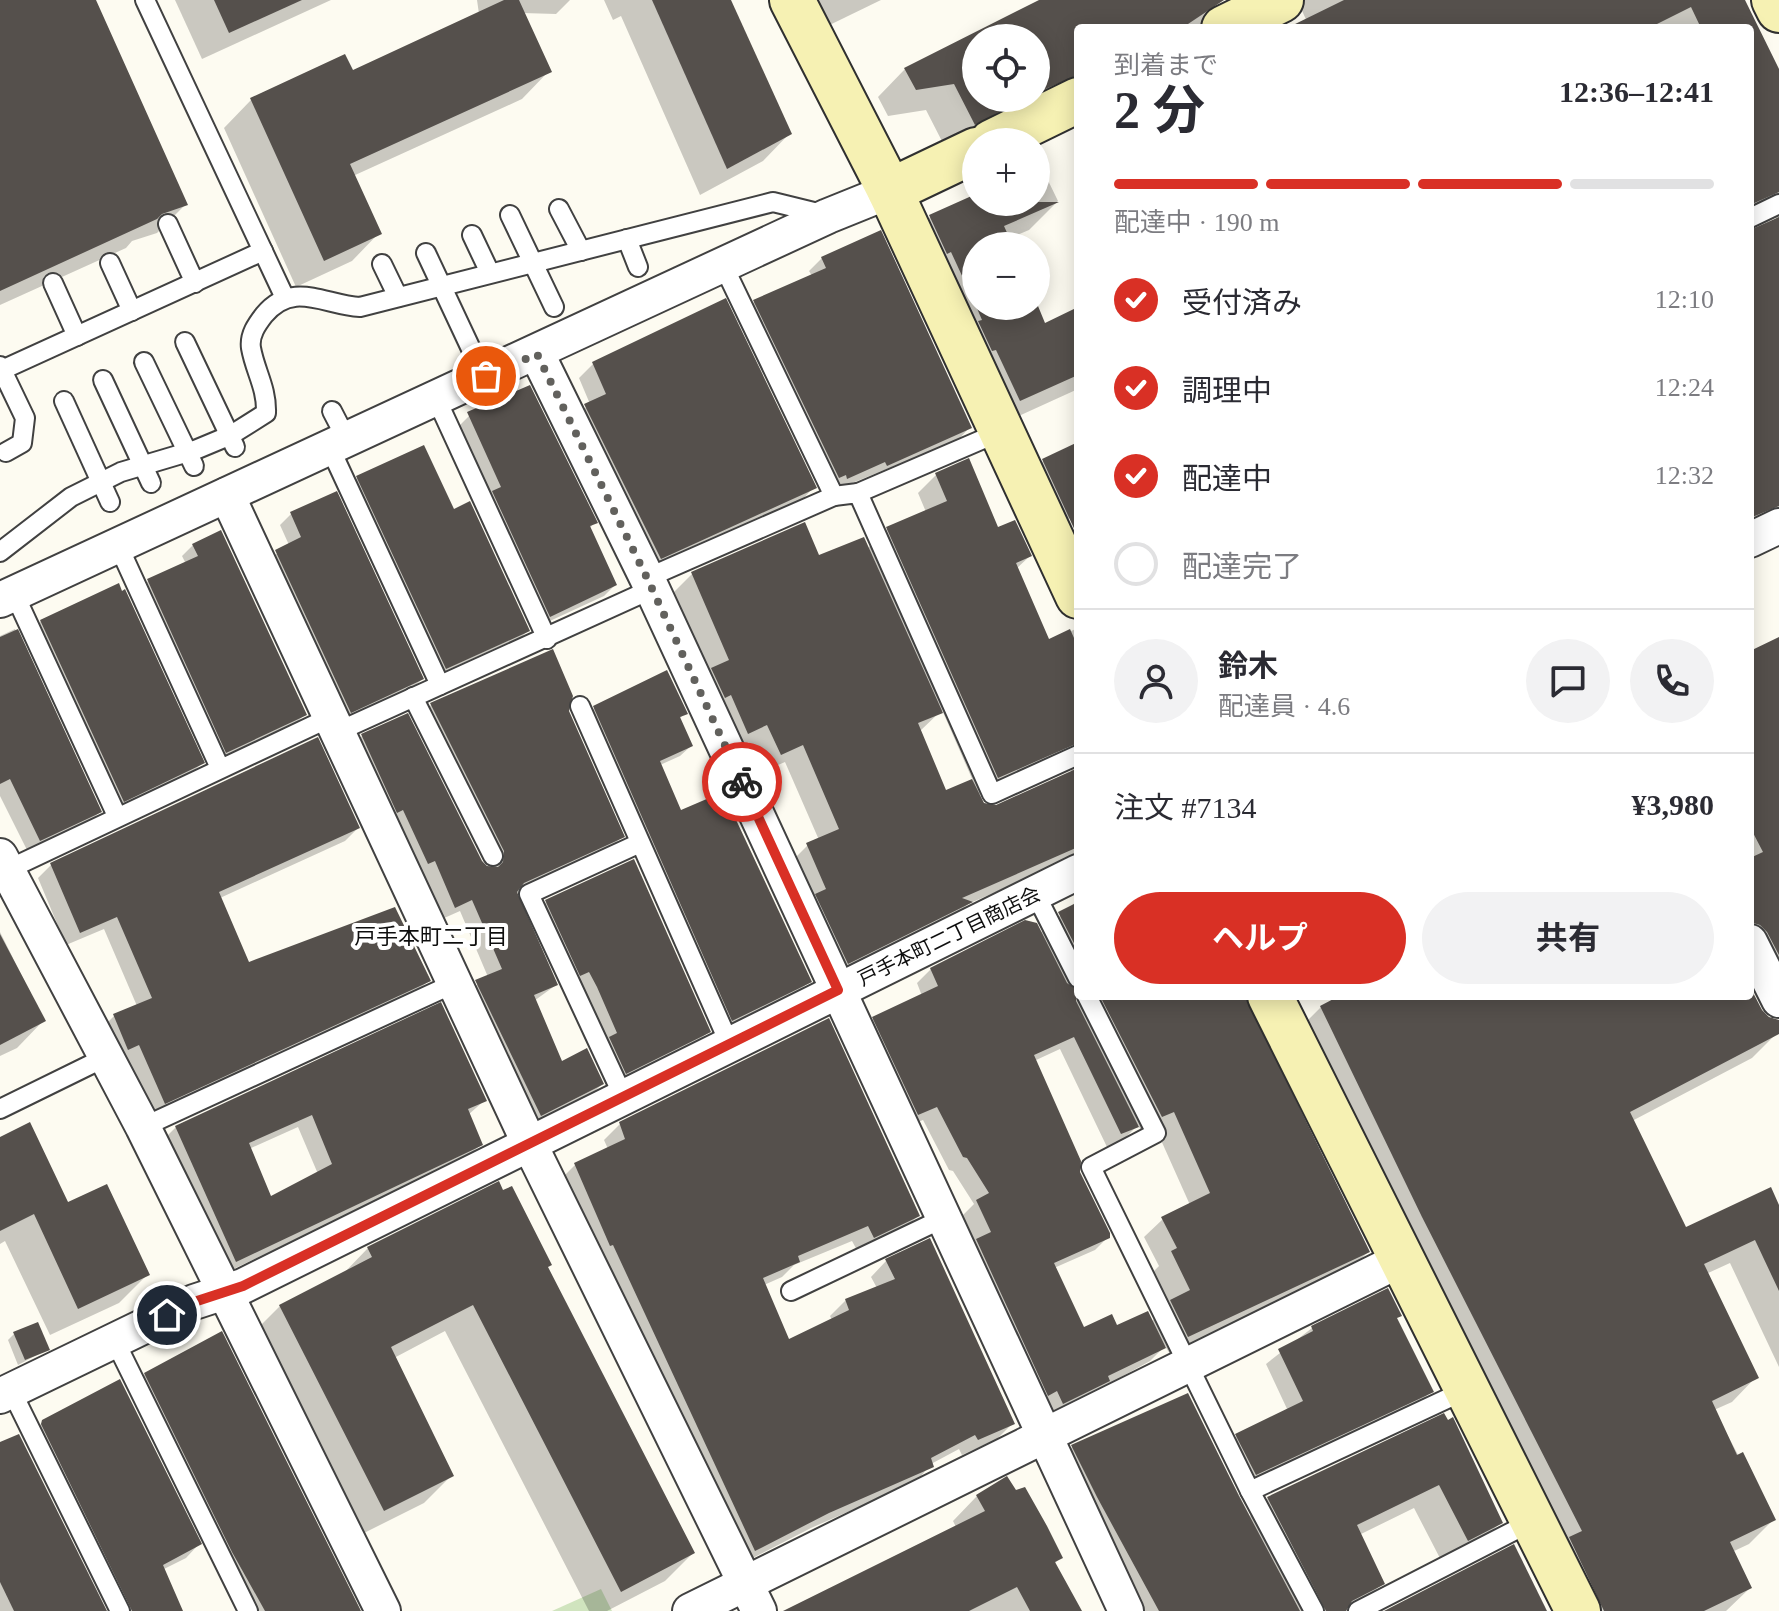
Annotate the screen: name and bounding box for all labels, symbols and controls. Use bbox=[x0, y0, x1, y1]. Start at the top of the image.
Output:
map controls bbox=[962, 24, 1050, 320]
button: locate bbox=[962, 24, 1050, 112]
text: 到着まで bbox=[1114, 51, 1218, 80]
text: 12:36–12:41 bbox=[1559, 75, 1714, 108]
text: 2 分 bbox=[1114, 82, 1205, 139]
button: + bbox=[962, 128, 1050, 216]
text: 配達中 · 190 m bbox=[1114, 208, 1279, 237]
button: − bbox=[962, 232, 1050, 320]
icon: check bbox=[1114, 278, 1158, 322]
text: 12:10 bbox=[1655, 285, 1714, 314]
text: 受付済み bbox=[1182, 286, 1302, 319]
pin bbox=[452, 342, 520, 410]
icon: bag bbox=[464, 354, 508, 398]
icon: check bbox=[1114, 366, 1158, 410]
text: 12:24 bbox=[1655, 373, 1714, 402]
text: 調理中 bbox=[1182, 374, 1272, 407]
icon: check bbox=[1114, 454, 1158, 498]
text: 12:32 bbox=[1655, 461, 1714, 490]
text: 配達中 bbox=[1182, 462, 1272, 495]
text: 配達完了 bbox=[1182, 550, 1302, 583]
button: person bbox=[1114, 639, 1198, 723]
button: chat bbox=[1526, 639, 1610, 723]
button: phone bbox=[1630, 639, 1714, 723]
text: 鈴木 bbox=[1218, 649, 1278, 682]
text: 配達員 · 4.6 bbox=[1218, 692, 1350, 721]
courier bbox=[702, 742, 782, 822]
icon: bike bbox=[720, 760, 764, 804]
text: ¥3,980 bbox=[1632, 788, 1714, 821]
text: 注文 #7134 bbox=[1114, 791, 1257, 824]
street label: 戸手本町二丁目商店会 bbox=[854, 882, 1044, 990]
button: ヘルプ bbox=[1114, 892, 1406, 984]
button: 共有 bbox=[1422, 892, 1714, 984]
district label: 戸手本町二丁目 bbox=[354, 924, 508, 949]
pin bbox=[133, 1281, 201, 1349]
icon: home bbox=[145, 1293, 189, 1337]

